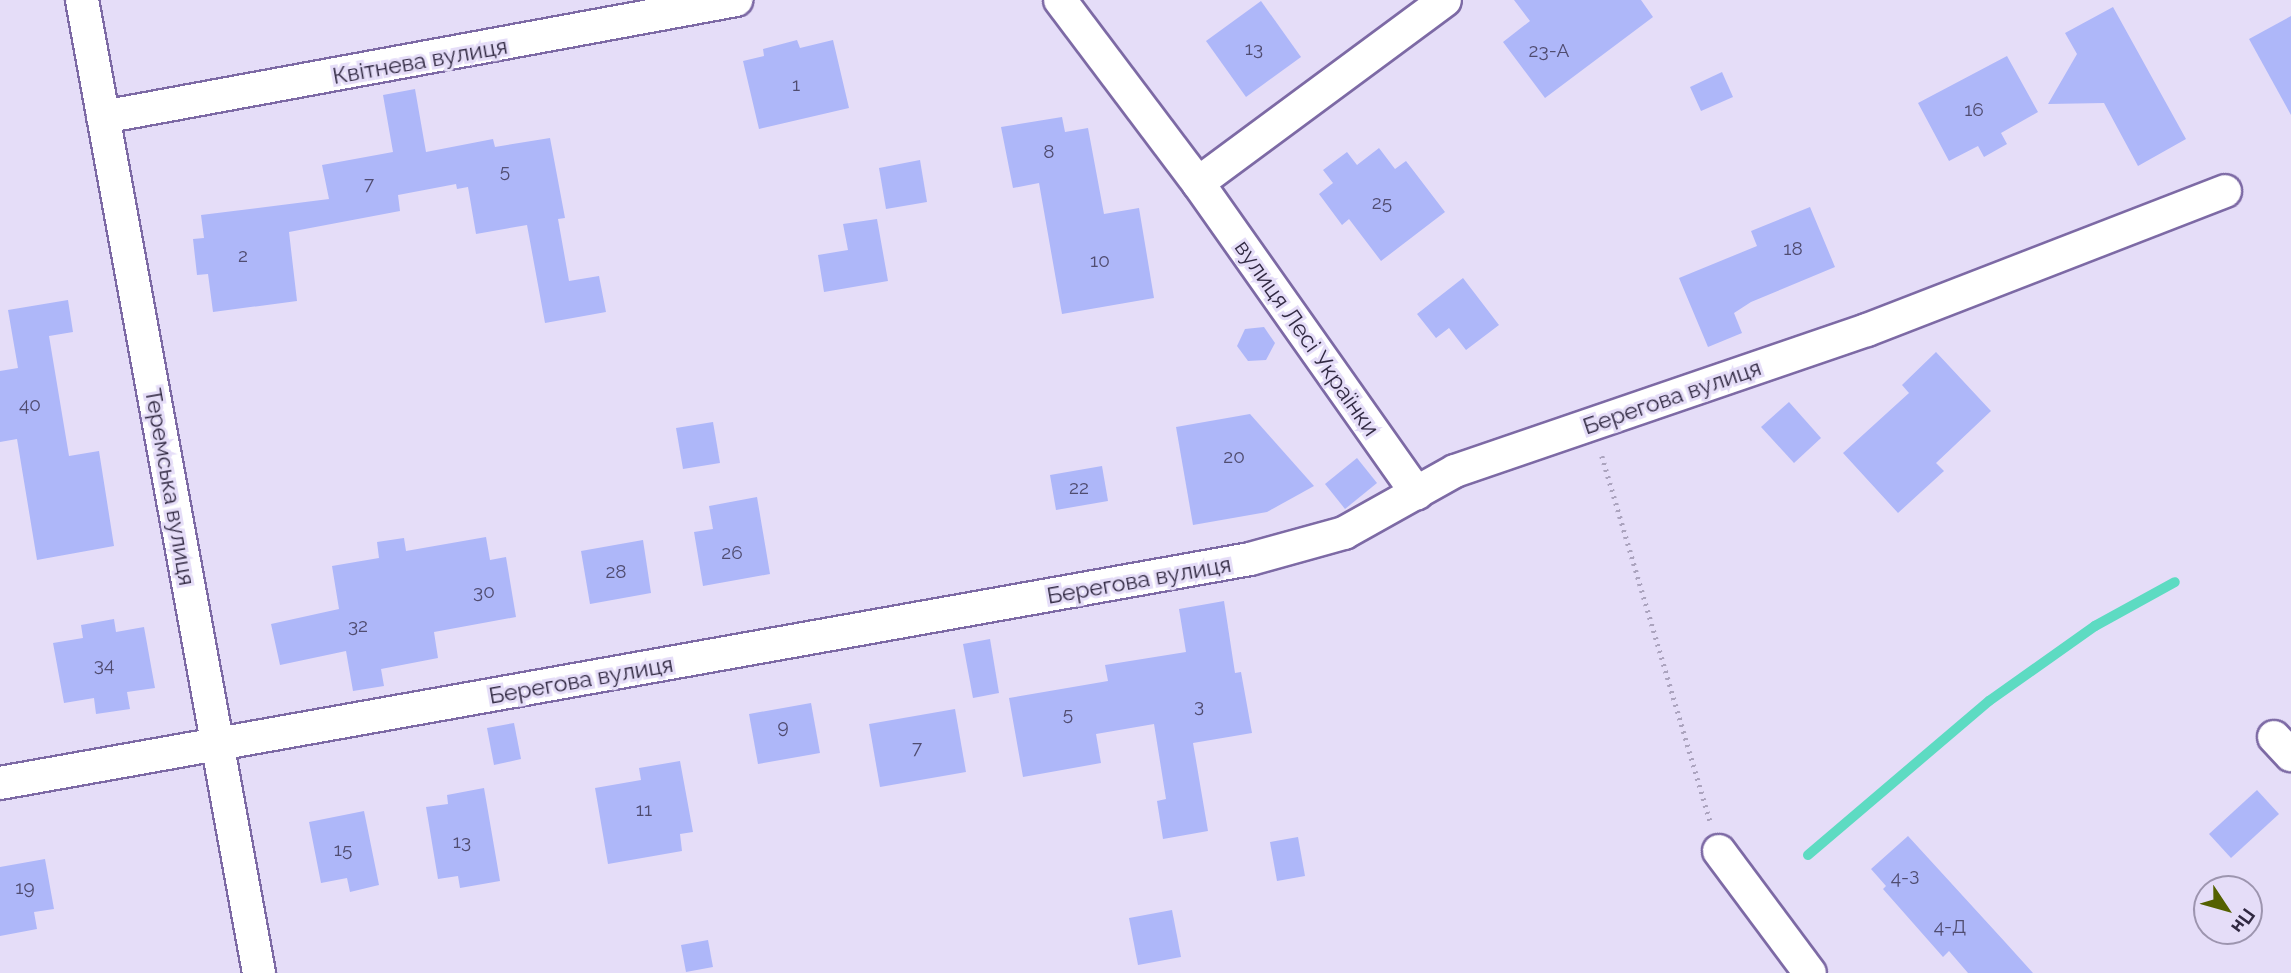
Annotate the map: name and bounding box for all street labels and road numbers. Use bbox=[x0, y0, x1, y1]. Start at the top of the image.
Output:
street label: Квітнева вулиця bbox=[330, 32, 510, 90]
street label: вулиця Лесі Українки bbox=[1229, 235, 1385, 441]
street label: Берегова вулиця bbox=[1579, 354, 1765, 440]
street label: Теремська вулиця bbox=[139, 386, 201, 588]
street label: Берегова вулиця bbox=[1045, 550, 1233, 610]
street label: Берегова вулиця bbox=[487, 650, 675, 710]

